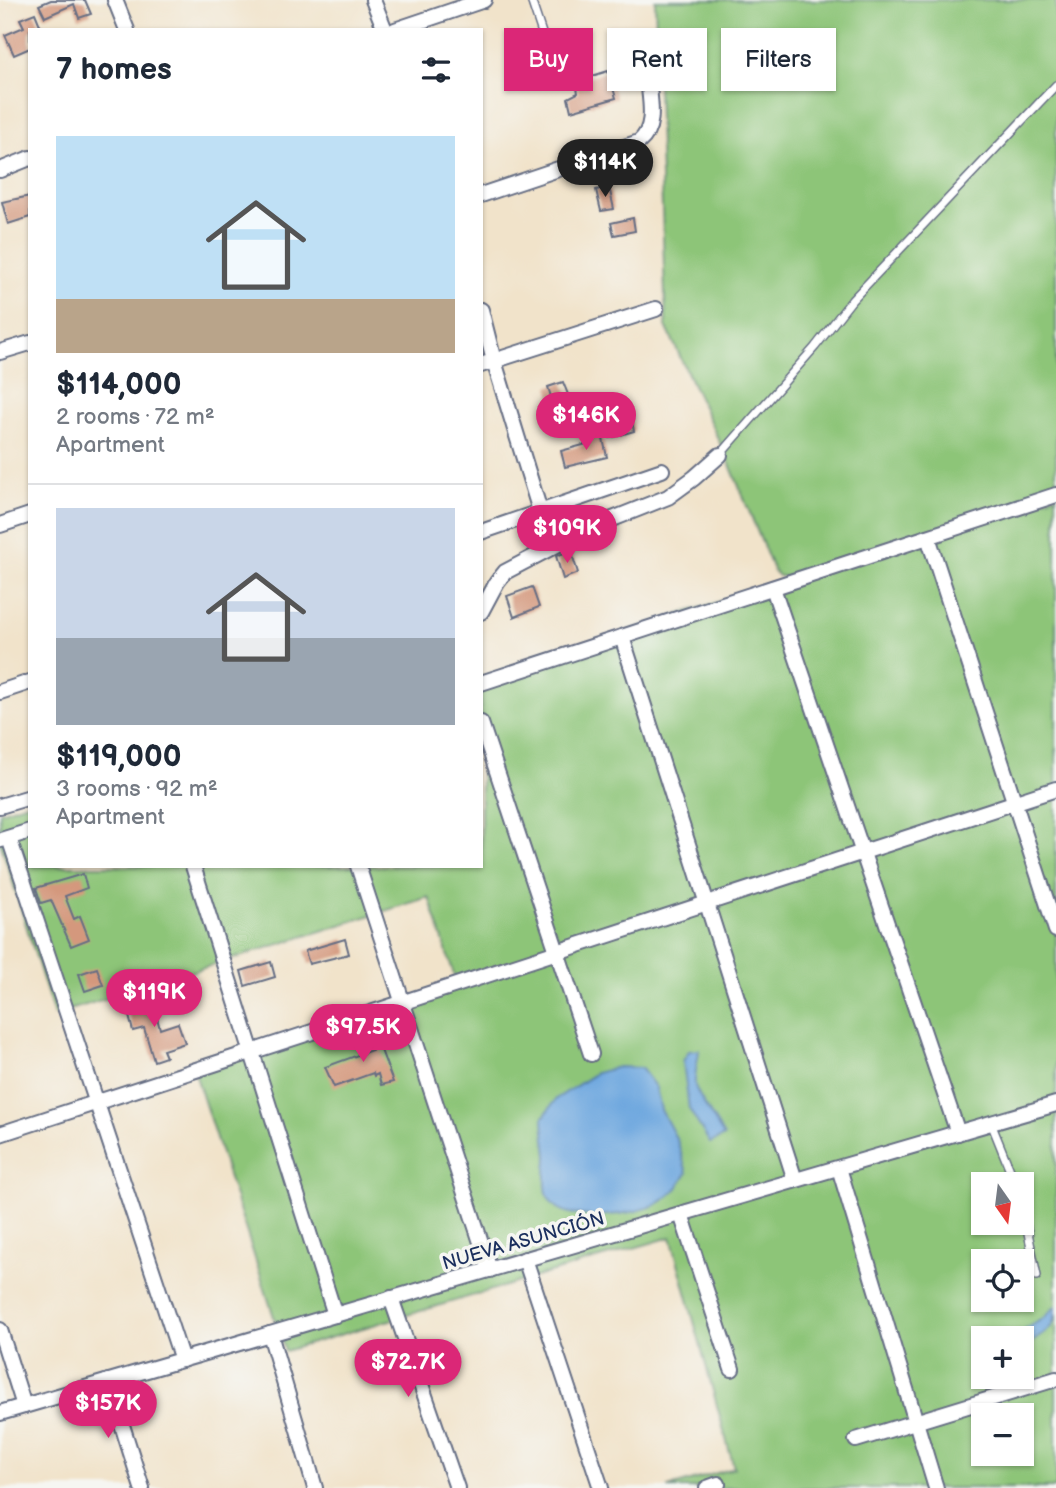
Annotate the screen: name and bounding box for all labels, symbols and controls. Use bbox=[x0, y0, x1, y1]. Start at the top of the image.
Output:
chip: Buy bbox=[504, 28, 593, 91]
chip: Rent bbox=[607, 28, 707, 91]
chip: Filters bbox=[721, 28, 836, 91]
icon: filters bbox=[417, 51, 455, 89]
text: 7 homes bbox=[56, 52, 172, 88]
pin: $114K bbox=[556, 140, 654, 199]
text: $114K bbox=[573, 148, 637, 176]
icon: home bbox=[193, 182, 319, 308]
text: $114,000 bbox=[56, 367, 181, 403]
pin: $146K bbox=[537, 392, 635, 452]
text: $146K bbox=[552, 401, 620, 429]
text: 2 rooms · 72 m² bbox=[56, 403, 215, 431]
text: Apartment bbox=[56, 431, 165, 459]
pin: $109K bbox=[518, 505, 616, 565]
text: $109K bbox=[533, 514, 601, 542]
icon: home bbox=[193, 554, 319, 680]
text: $119,000 bbox=[56, 739, 181, 775]
text: 3 rooms · 92 m² bbox=[56, 775, 218, 803]
text: Apartment bbox=[56, 803, 165, 831]
pin: $119K bbox=[105, 970, 203, 1029]
text: $119K bbox=[122, 978, 186, 1006]
pin: $97.5K bbox=[306, 1004, 420, 1064]
text: $97.5K bbox=[325, 1013, 401, 1041]
north arrow bbox=[971, 1172, 1034, 1236]
map controls bbox=[971, 1172, 1034, 1466]
street label: NUEVA ASUNCIÓN bbox=[440, 1206, 607, 1276]
button: locate bbox=[971, 1249, 1034, 1312]
button: + bbox=[971, 1326, 1034, 1389]
pin: $72.7K bbox=[351, 1340, 465, 1399]
text: $72.7K bbox=[370, 1348, 446, 1376]
pin: $157K bbox=[59, 1380, 157, 1440]
text: $157K bbox=[75, 1389, 141, 1417]
button: − bbox=[971, 1403, 1034, 1466]

